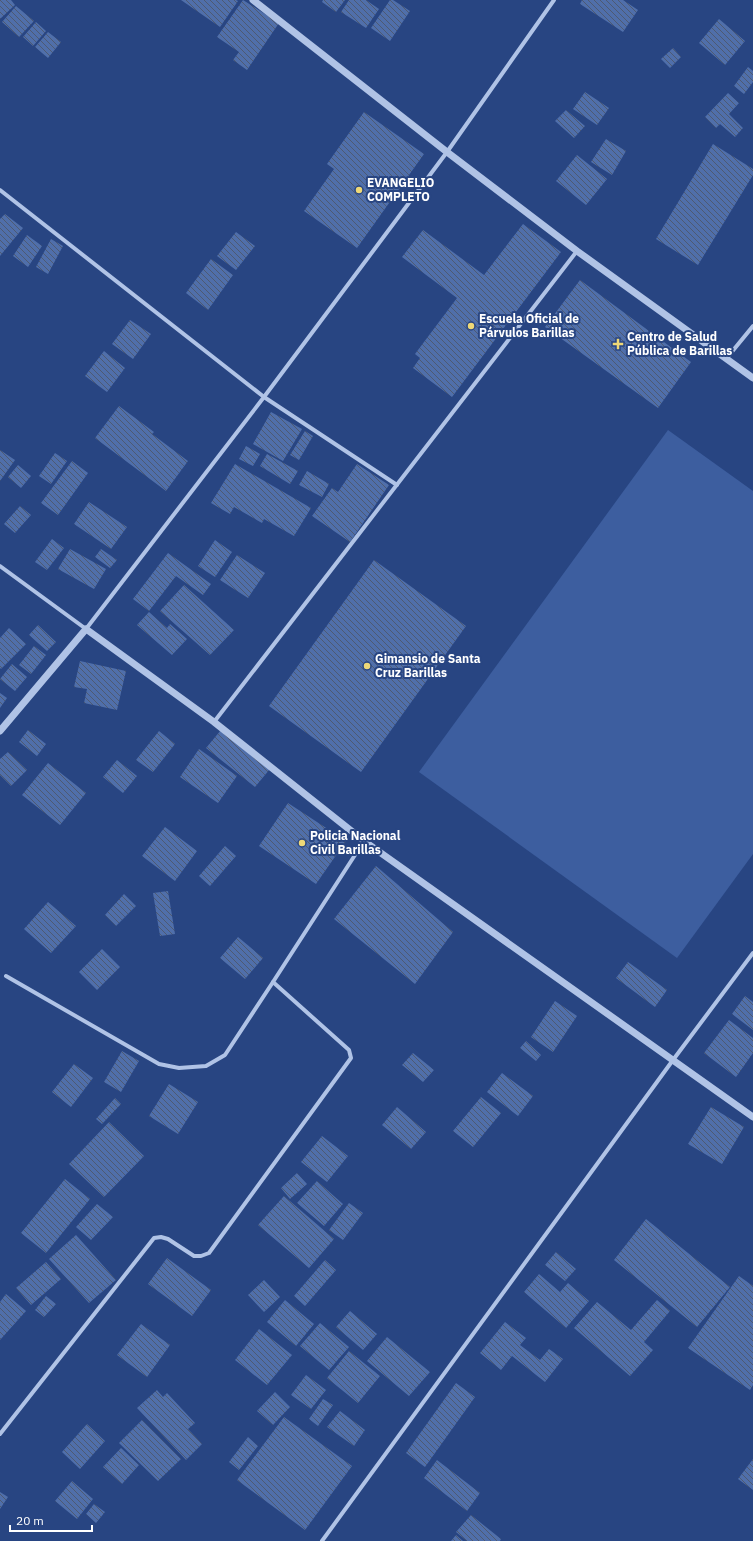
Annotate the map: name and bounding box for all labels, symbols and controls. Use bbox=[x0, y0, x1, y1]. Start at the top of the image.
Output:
place label: EVANGELIO COMPLETO bbox=[367, 175, 434, 204]
marker: EVANGELIO COMPLETO bbox=[354, 185, 364, 195]
place label: Escuela Oficial de Párvulos Barillas bbox=[479, 311, 579, 340]
marker: Escuela Oficial de Párvulos Barillas bbox=[466, 321, 476, 331]
place label: Centro de Salud Pública de Barillas bbox=[627, 329, 732, 358]
marker: Centro de Salud Pública de Barillas bbox=[612, 338, 624, 350]
place label: Gimansio de Santa Cruz Barillas bbox=[375, 651, 481, 680]
marker: Gimansio de Santa Cruz Barillas bbox=[362, 661, 372, 671]
place label: Policia Nacional Civil Barillas bbox=[310, 828, 401, 857]
marker: Policia Nacional Civil Barillas bbox=[297, 838, 307, 848]
scale bar bbox=[10, 1507, 92, 1533]
text: 20 m bbox=[16, 1513, 44, 1528]

